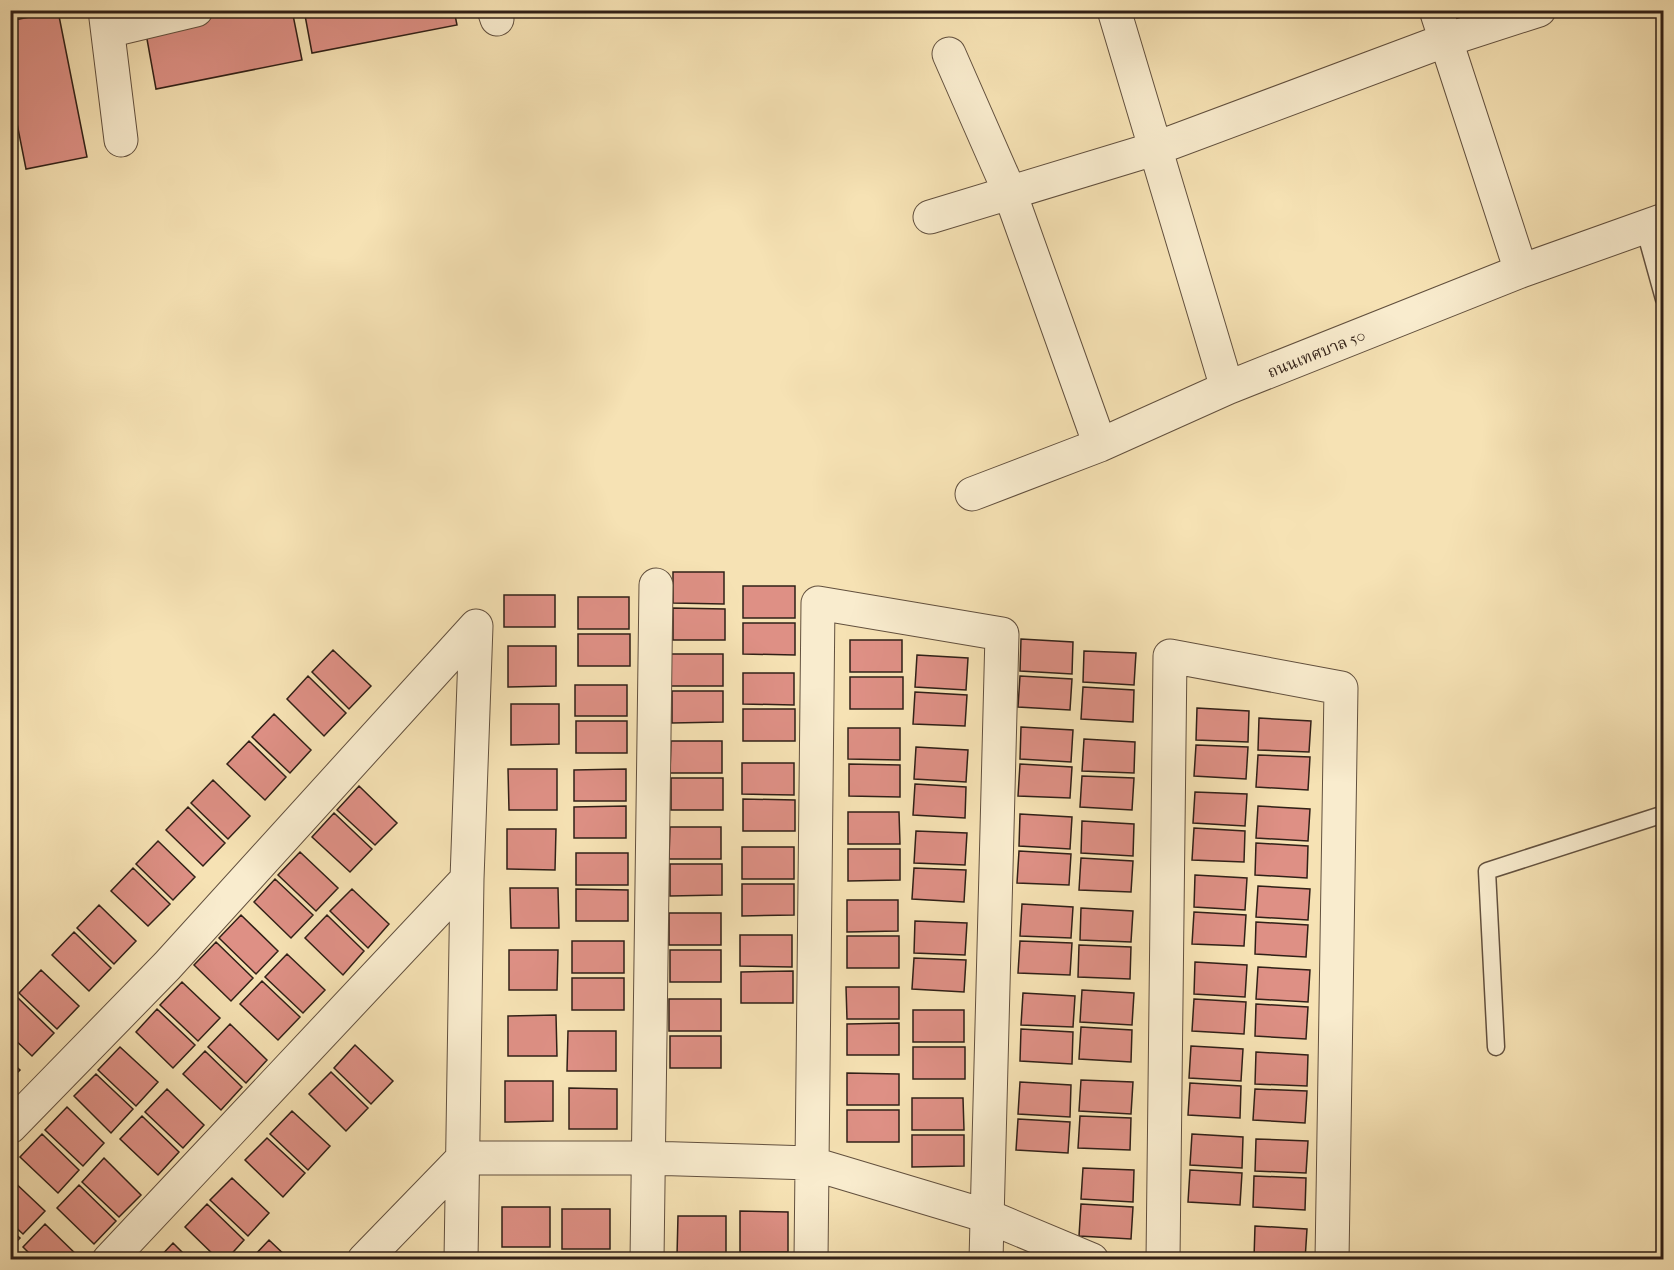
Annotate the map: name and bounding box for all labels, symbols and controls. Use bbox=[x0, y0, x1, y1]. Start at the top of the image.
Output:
street label: ถนนเทศบาล 50 bbox=[1265, 325, 1368, 382]

